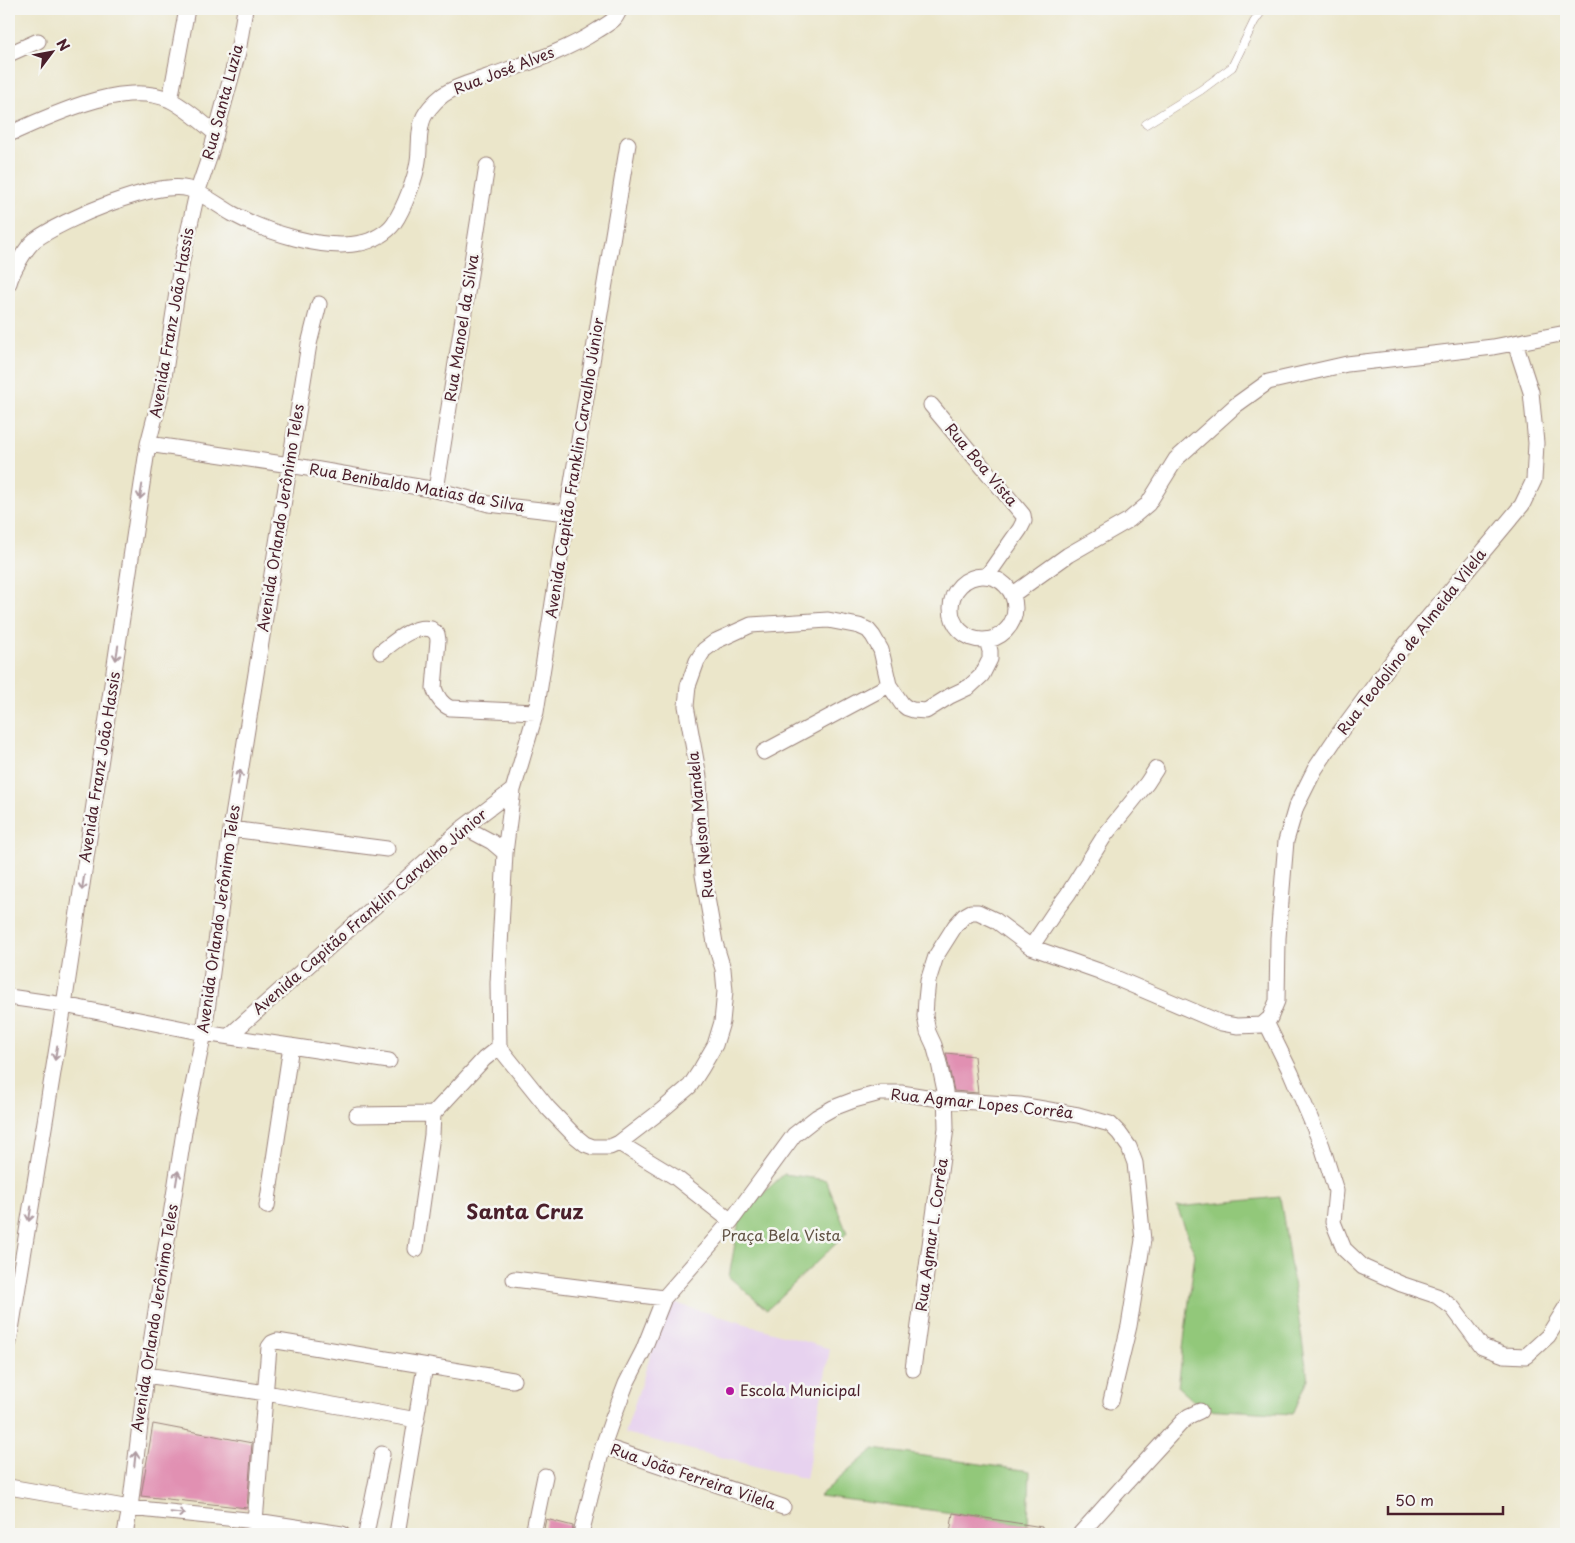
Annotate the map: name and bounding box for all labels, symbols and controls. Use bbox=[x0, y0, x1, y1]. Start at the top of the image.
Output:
north arrow bbox=[28, 28, 78, 78]
text: N bbox=[52, 35, 75, 55]
street label: Rua Santa Luzia bbox=[195, 40, 248, 162]
street label: Rua José Alves bbox=[450, 40, 557, 99]
street label: Avenida Franz João Hassis bbox=[142, 226, 199, 420]
street label: Rua Manoel da Silva bbox=[437, 252, 484, 403]
street label: Avenida Capitão Franklin Carvalho Júnior bbox=[538, 316, 609, 620]
street label: Avenida Orlando Jerônimo Teles bbox=[250, 402, 309, 633]
street label: Rua Boa Vista bbox=[940, 417, 1024, 511]
street label: Rua Benibaldo Matias da Silva bbox=[308, 456, 528, 517]
one-way arrow bbox=[136, 484, 146, 500]
street label: Rua Teodolino de Almeida Vilela bbox=[1331, 543, 1491, 739]
one-way arrow bbox=[112, 645, 122, 661]
street label: Avenida Franz João Hassis bbox=[72, 670, 125, 864]
street label: Rua Nelson Mandela bbox=[680, 750, 719, 900]
one-way arrow bbox=[234, 769, 244, 785]
street label: Avenida Capitão Franklin Carvalho Júnior bbox=[247, 802, 491, 1019]
street label: Avenida Orlando Jerônimo Teles bbox=[190, 803, 245, 1034]
one-way arrow bbox=[77, 874, 87, 890]
one-way arrow bbox=[51, 1045, 61, 1061]
street label: Rua Agmar Lopes Corrêa bbox=[890, 1081, 1075, 1124]
street label: Rua Agmar L. Corrêa bbox=[908, 1156, 953, 1313]
one-way arrow bbox=[172, 1170, 182, 1186]
district label: Santa Cruz bbox=[466, 1196, 584, 1226]
street label: Avenida Orlando Jerônimo Teles bbox=[124, 1202, 183, 1433]
one-way arrow bbox=[24, 1205, 34, 1221]
park label: Praça Bela Vista bbox=[721, 1223, 841, 1246]
place label: Escola Municipal bbox=[740, 1378, 861, 1401]
marker: Escola Municipal bbox=[724, 1385, 736, 1397]
street label: Rua João Ferreira Vilela bbox=[608, 1436, 780, 1515]
one-way arrow bbox=[130, 1452, 140, 1468]
scale bar bbox=[1388, 1483, 1502, 1515]
text: 50 m bbox=[1395, 1488, 1434, 1511]
one-way arrow bbox=[170, 1508, 186, 1518]

